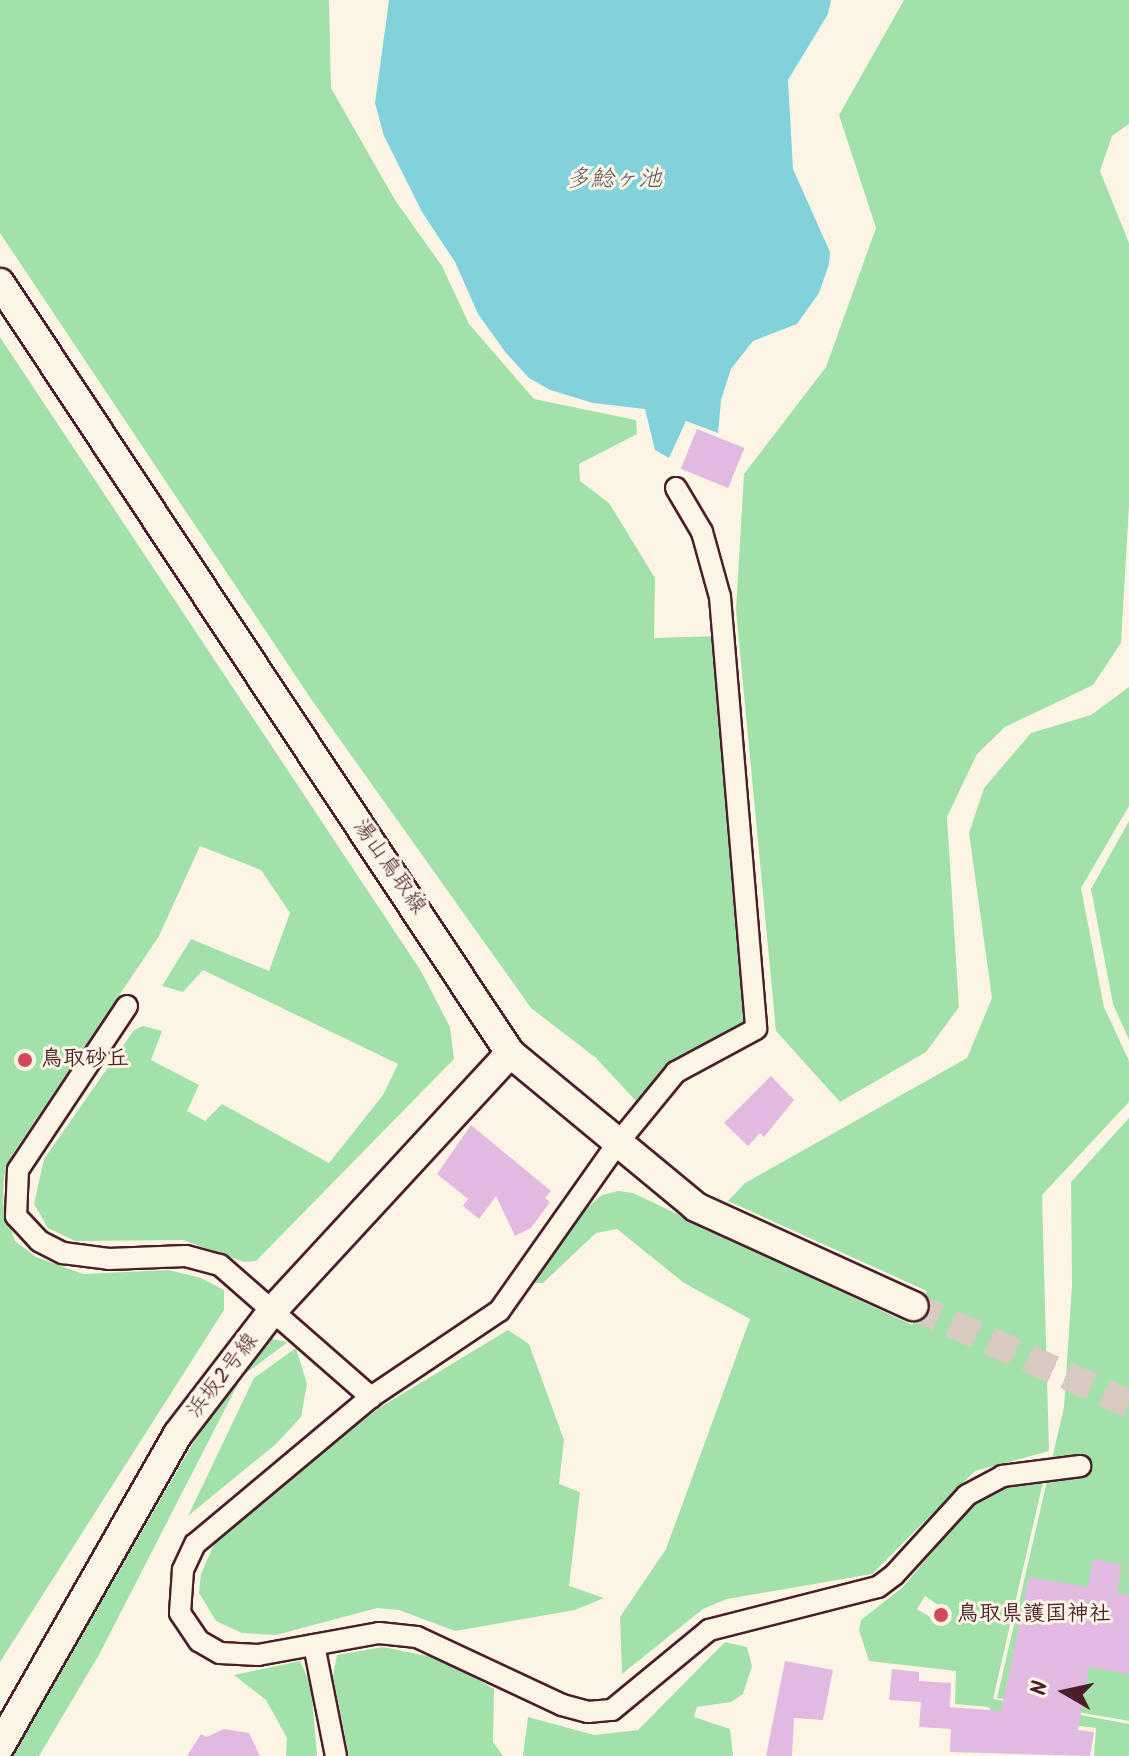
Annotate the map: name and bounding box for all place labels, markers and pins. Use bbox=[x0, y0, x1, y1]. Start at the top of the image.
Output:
place label: 鳥取砂丘 bbox=[41, 1047, 129, 1073]
marker: 鳥取砂丘 bbox=[16, 1051, 34, 1069]
place label: 鳥取県護国神社 bbox=[957, 1602, 1111, 1628]
marker: 鳥取県護国神社 bbox=[932, 1606, 950, 1624]

